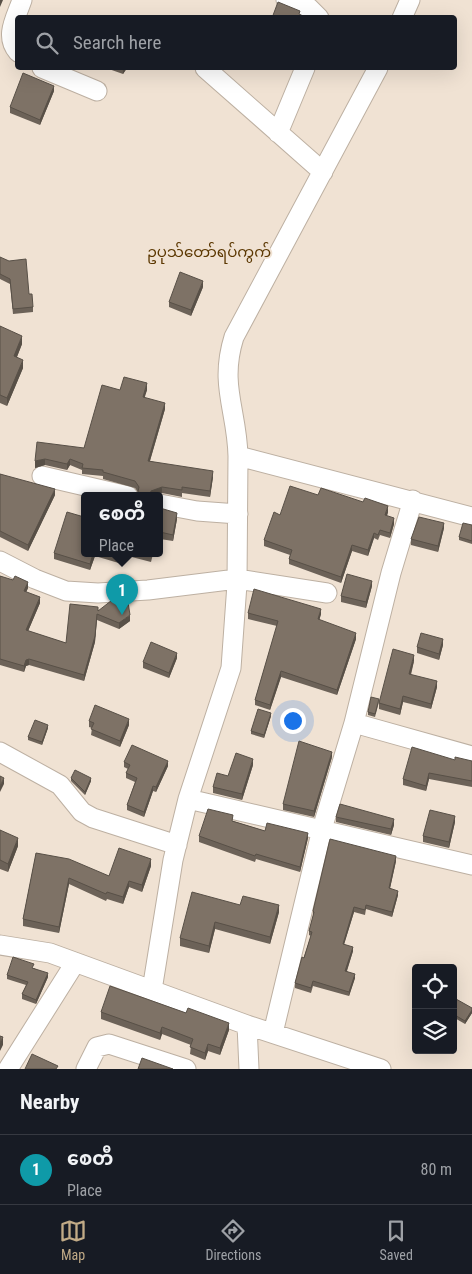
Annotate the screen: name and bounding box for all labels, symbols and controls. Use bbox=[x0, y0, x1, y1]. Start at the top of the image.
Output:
search box bbox=[15, 15, 457, 70]
icon: search bbox=[33, 29, 61, 57]
text: Search here bbox=[73, 31, 161, 54]
district label: ဥပုသ်တော်ရပ်ကွက် bbox=[147, 242, 271, 264]
popup bbox=[81, 492, 163, 557]
text: စေတီ bbox=[99, 502, 145, 525]
text: Place bbox=[99, 536, 134, 555]
pin: 1 bbox=[106, 574, 138, 615]
your location bbox=[280, 708, 306, 734]
map controls bbox=[412, 964, 457, 1054]
button: locate bbox=[412, 964, 457, 1009]
button: layers bbox=[412, 1009, 457, 1054]
text: Nearby bbox=[20, 1090, 79, 1114]
text: စေတီ bbox=[67, 1147, 113, 1170]
text: 1 bbox=[32, 1160, 40, 1179]
text: 80 m bbox=[420, 1160, 452, 1179]
text: Place bbox=[67, 1181, 102, 1200]
tab: Map bbox=[59, 1217, 87, 1263]
tab: Directions bbox=[205, 1217, 261, 1263]
tab: Saved bbox=[380, 1217, 413, 1263]

